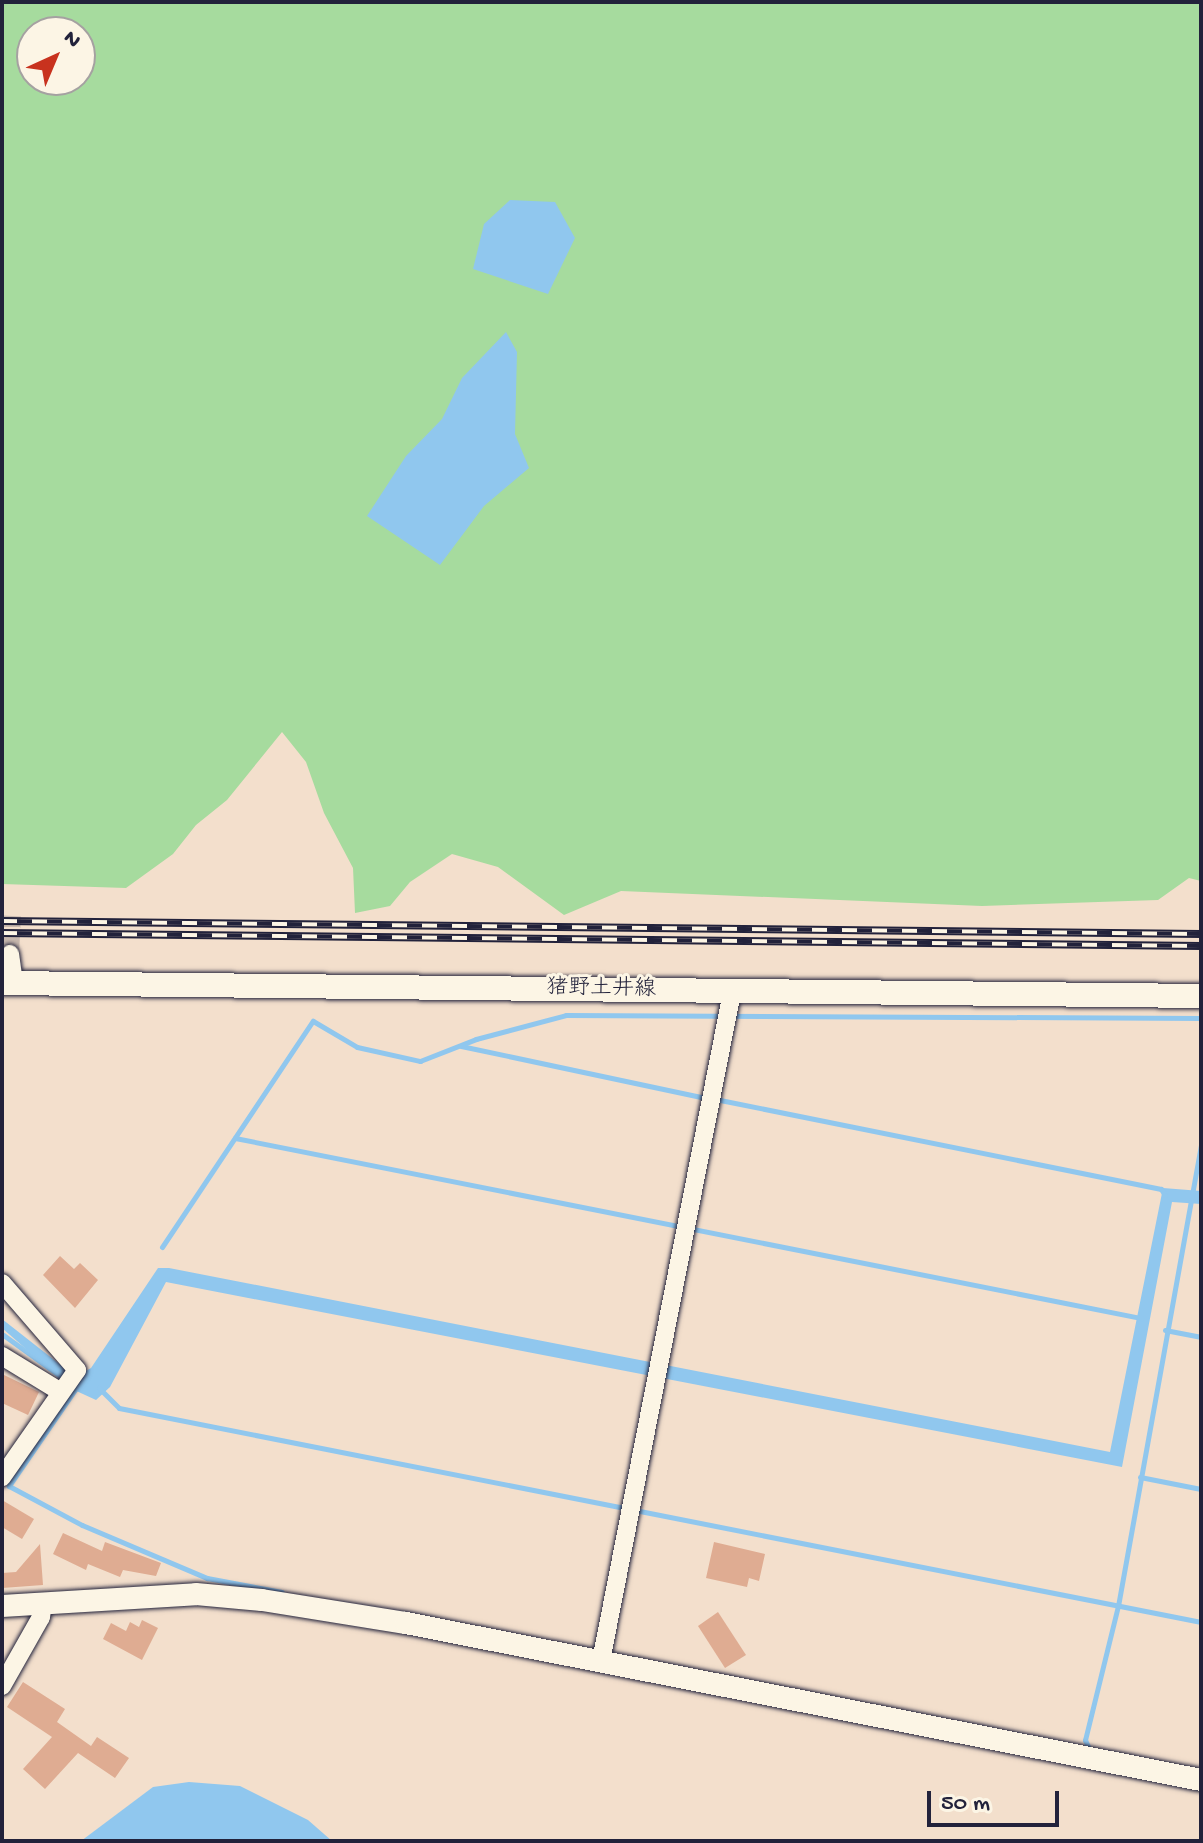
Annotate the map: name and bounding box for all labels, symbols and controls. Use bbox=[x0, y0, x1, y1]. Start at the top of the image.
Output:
north arrow bbox=[16, 16, 96, 96]
text: N bbox=[57, 26, 85, 55]
street label: 猪野土井線 bbox=[546, 976, 656, 1004]
scale bar bbox=[931, 1775, 1063, 1825]
text: 50 m bbox=[941, 1790, 990, 1819]

